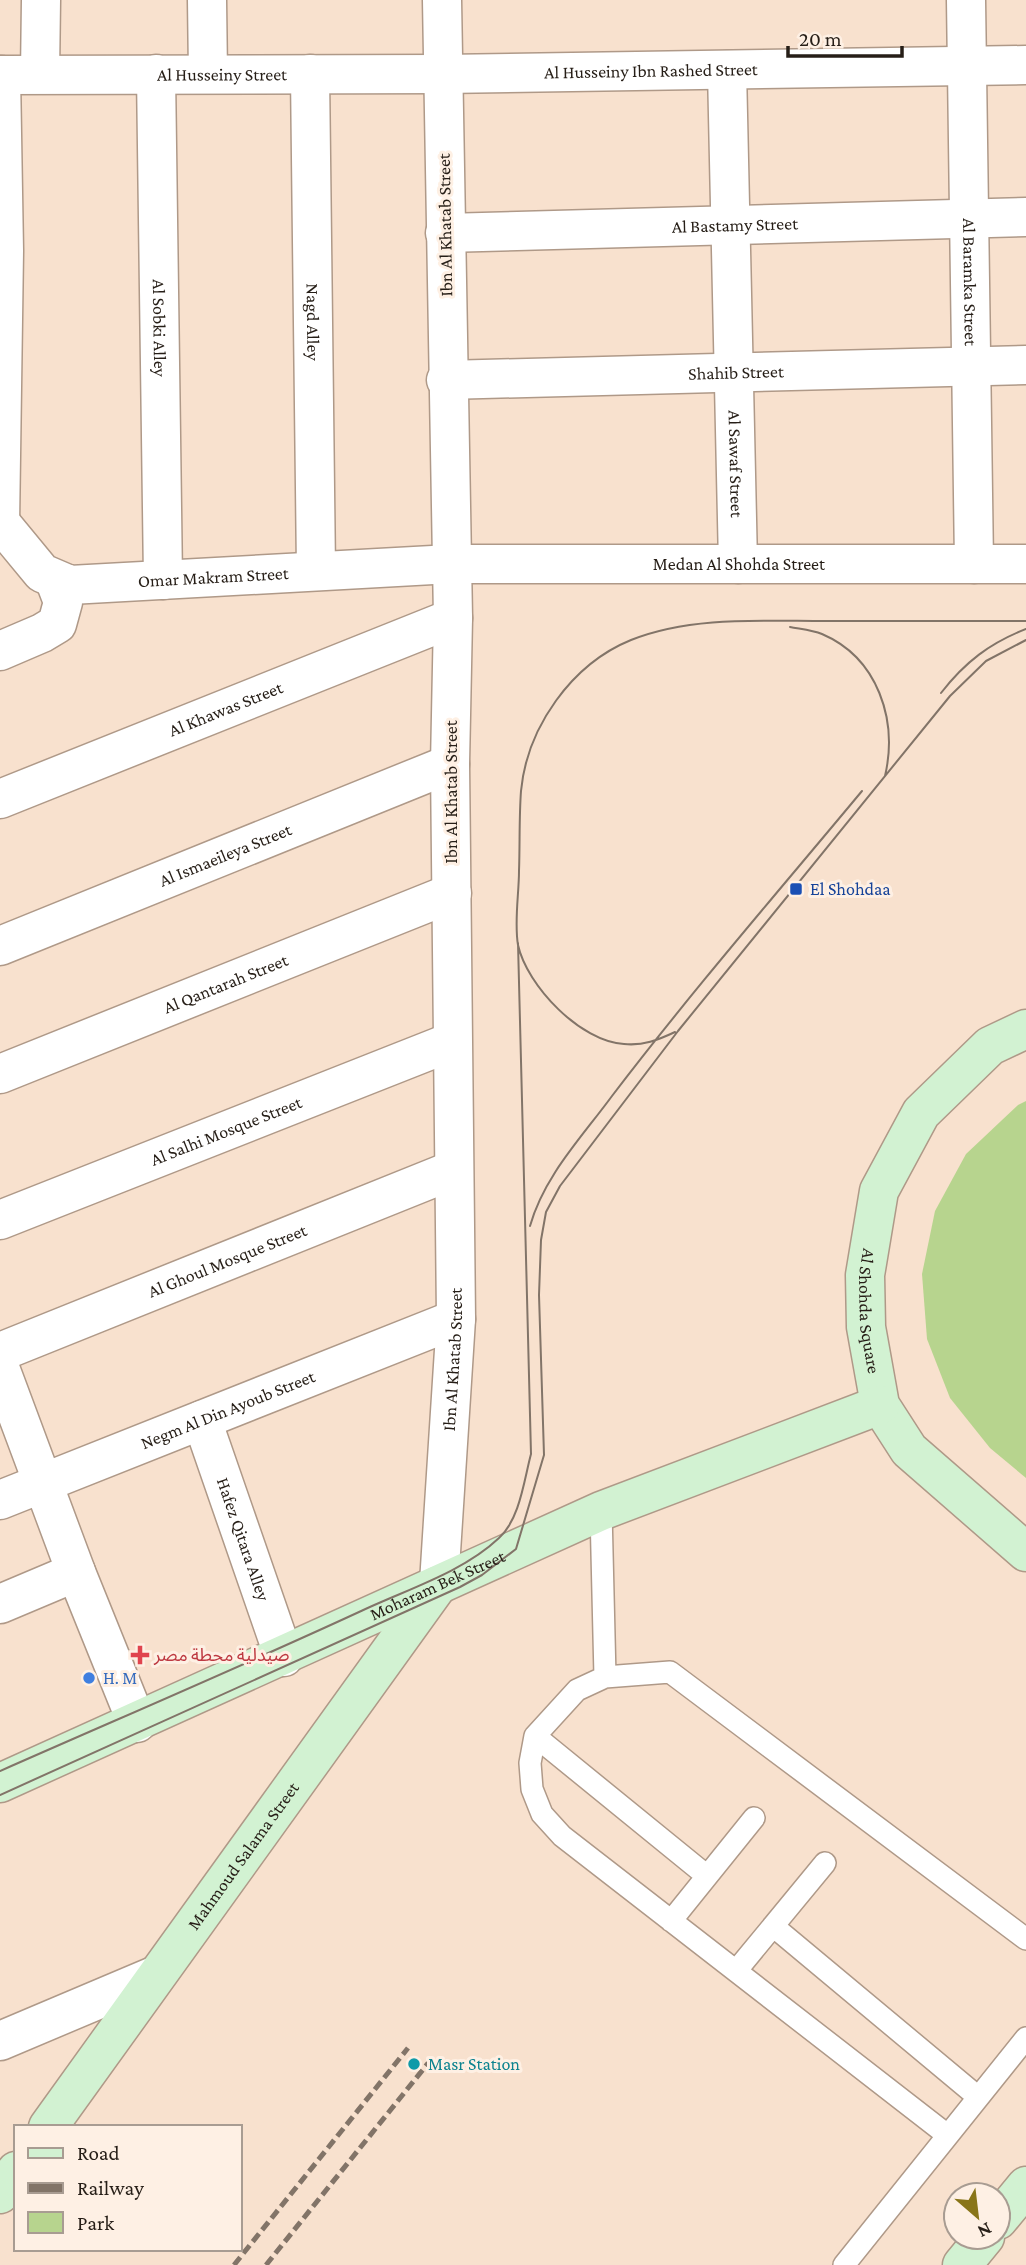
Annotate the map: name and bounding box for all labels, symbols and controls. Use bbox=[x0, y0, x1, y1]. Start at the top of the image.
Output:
scale bar bbox=[788, 14, 902, 58]
text: 20 m bbox=[799, 27, 842, 51]
street label: Al Husseiny Ibn Rashed Street bbox=[544, 59, 759, 82]
street label: Al Husseiny Street bbox=[157, 64, 288, 85]
street label: Ibn Al Khatab Street bbox=[434, 152, 456, 297]
street label: Al Bastamy Street bbox=[672, 213, 799, 237]
street label: Al Baramka Street bbox=[959, 218, 981, 347]
street label: Al Sobki Alley bbox=[149, 279, 170, 378]
street label: Nagd Alley bbox=[303, 283, 323, 362]
street label: Shahib Street bbox=[688, 361, 785, 384]
street label: Al Sawaf Street bbox=[725, 410, 747, 519]
street label: Medan Al Shohda Street bbox=[653, 554, 826, 574]
street label: Omar Makram Street bbox=[137, 563, 290, 591]
street label: Al Khawas Street bbox=[166, 677, 286, 741]
street label: Ibn Al Khatab Street bbox=[441, 719, 461, 864]
street label: Al Ismaeileya Street bbox=[156, 819, 295, 891]
place label: El Shohdaa bbox=[810, 879, 891, 899]
marker: El Shohdaa bbox=[788, 881, 804, 897]
street label: Al Qantarah Street bbox=[160, 949, 292, 1018]
street label: Al Salhi Mosque Street bbox=[148, 1092, 305, 1170]
street label: Al Ghoul Mosque Street bbox=[145, 1219, 311, 1301]
street label: Al Shohda Square bbox=[855, 1247, 884, 1375]
street label: Ibn Al Khatab Street bbox=[439, 1287, 466, 1432]
street label: Negm Al Din Ayoub Street bbox=[138, 1366, 319, 1453]
street label: Hafez Qitara Alley bbox=[213, 1475, 274, 1604]
street label: Moharam Bek Street bbox=[367, 1545, 509, 1624]
place label: صيدلية محطة مصر bbox=[153, 1645, 290, 1666]
marker: صيدلية محطة مصر bbox=[132, 1647, 148, 1663]
place label: H. M bbox=[103, 1668, 137, 1688]
marker: H. M bbox=[81, 1670, 97, 1686]
street label: Mahmoud Salama Street bbox=[183, 1777, 303, 1934]
place label: Masr Station bbox=[428, 2054, 520, 2074]
marker: Masr Station bbox=[406, 2056, 422, 2072]
legend bbox=[14, 2125, 242, 2251]
text: Road bbox=[77, 2141, 120, 2165]
text: Railway bbox=[77, 2176, 144, 2200]
north arrow bbox=[942, 2181, 1012, 2251]
text: Park bbox=[77, 2211, 114, 2235]
text: N bbox=[974, 2218, 995, 2243]

